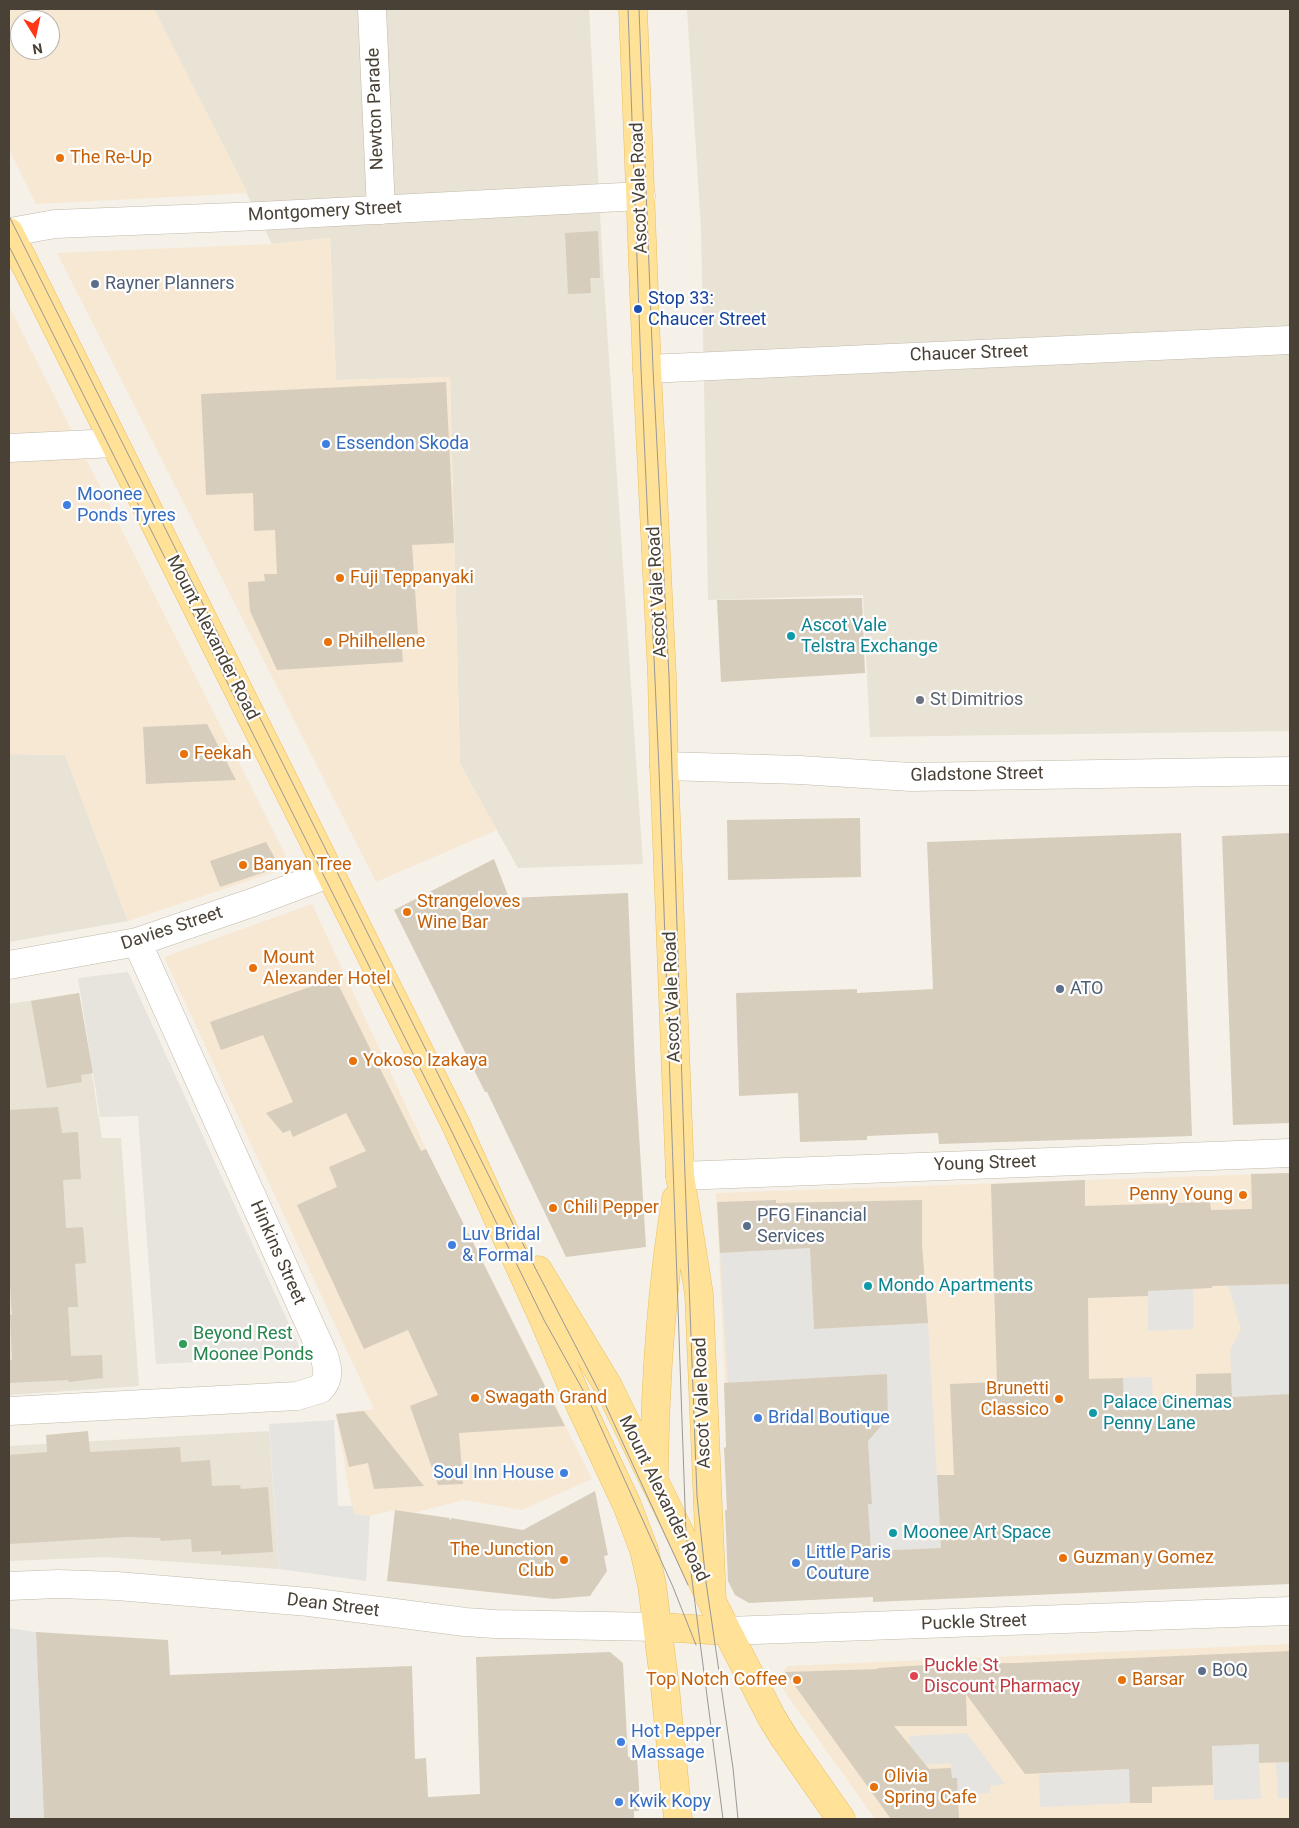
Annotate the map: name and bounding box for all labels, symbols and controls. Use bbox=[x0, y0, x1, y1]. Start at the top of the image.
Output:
north arrow bbox=[10, 10, 60, 60]
text: N bbox=[31, 40, 44, 58]
street label: Newton Parade bbox=[363, 47, 389, 171]
street label: Ascot Vale Road bbox=[627, 122, 653, 254]
place label: The Re-Up bbox=[70, 147, 152, 169]
marker: The Re-Up bbox=[54, 152, 66, 164]
street label: Montgomery Street bbox=[247, 197, 403, 227]
place label: Rayner Planners bbox=[105, 273, 235, 295]
marker: Rayner Planners bbox=[89, 278, 101, 290]
place label: Stop 33: Chaucer Street bbox=[648, 288, 766, 330]
marker: Stop 33: Chaucer Street bbox=[632, 303, 644, 315]
street label: Chaucer Street bbox=[909, 341, 1029, 367]
place label: Essendon Skoda bbox=[336, 433, 469, 455]
marker: Essendon Skoda bbox=[320, 438, 332, 450]
place label: Moonee Ponds Tyres bbox=[77, 484, 176, 526]
marker: Moonee Ponds Tyres bbox=[61, 499, 73, 511]
street label: Ascot Vale Road bbox=[644, 526, 672, 658]
street label: Mount Alexander Road bbox=[161, 552, 263, 724]
place label: Fuji Teppanyaki bbox=[350, 567, 474, 589]
marker: Fuji Teppanyaki bbox=[334, 572, 346, 584]
place label: Ascot Vale Telstra Exchange bbox=[801, 615, 938, 658]
marker: Ascot Vale Telstra Exchange bbox=[785, 630, 797, 642]
place label: Philhellene bbox=[338, 631, 425, 653]
marker: Philhellene bbox=[322, 636, 334, 648]
place label: St Dimitrios bbox=[930, 689, 1023, 711]
marker: St Dimitrios bbox=[914, 694, 926, 706]
place label: Feekah bbox=[194, 743, 252, 765]
marker: Feekah bbox=[178, 748, 190, 760]
street label: Gladstone Street bbox=[910, 763, 1044, 787]
place label: Banyan Tree bbox=[253, 854, 352, 876]
marker: Banyan Tree bbox=[237, 859, 249, 871]
place label: Strangeloves Wine Bar bbox=[417, 891, 521, 934]
street label: Davies Street bbox=[119, 902, 225, 956]
marker: Strangeloves Wine Bar bbox=[401, 906, 413, 918]
street label: Ascot Vale Road bbox=[660, 931, 686, 1063]
place label: Mount Alexander Hotel bbox=[263, 947, 391, 990]
marker: Mount Alexander Hotel bbox=[247, 962, 259, 974]
place label: ATO bbox=[1070, 978, 1103, 1000]
marker: ATO bbox=[1054, 983, 1066, 995]
place label: Yokoso Izakaya bbox=[363, 1050, 487, 1072]
marker: Yokoso Izakaya bbox=[347, 1055, 359, 1067]
street label: Young Street bbox=[933, 1151, 1037, 1177]
place label: Penny Young bbox=[1129, 1184, 1233, 1206]
marker: Penny Young bbox=[1237, 1189, 1249, 1201]
place label: Chili Pepper bbox=[563, 1197, 659, 1219]
street label: Hinkins Street bbox=[244, 1198, 310, 1308]
marker: Chili Pepper bbox=[547, 1202, 559, 1214]
place label: PFG Financial Services bbox=[757, 1205, 867, 1248]
marker: PFG Financial Services bbox=[741, 1220, 753, 1232]
place label: Luv Bridal & Formal bbox=[462, 1224, 540, 1266]
marker: Luv Bridal & Formal bbox=[446, 1239, 458, 1251]
place label: Mondo Apartments bbox=[878, 1275, 1033, 1297]
marker: Mondo Apartments bbox=[862, 1280, 874, 1292]
place label: Beyond Rest Moonee Ponds bbox=[193, 1323, 314, 1366]
street label: Ascot Vale Road bbox=[690, 1337, 716, 1469]
marker: Beyond Rest Moonee Ponds bbox=[177, 1338, 189, 1350]
place label: Brunetti Classico bbox=[980, 1378, 1049, 1420]
place label: Swagath Grand bbox=[485, 1387, 607, 1409]
marker: Swagath Grand bbox=[469, 1392, 481, 1404]
place label: Palace Cinemas Penny Lane bbox=[1103, 1392, 1232, 1435]
marker: Brunetti Classico bbox=[1053, 1393, 1065, 1405]
place label: Bridal Boutique bbox=[768, 1407, 890, 1429]
marker: Palace Cinemas Penny Lane bbox=[1087, 1407, 1099, 1419]
street label: Mount Alexander Road bbox=[613, 1412, 713, 1586]
marker: Bridal Boutique bbox=[752, 1412, 764, 1424]
place label: Soul Inn House bbox=[433, 1462, 554, 1484]
marker: Soul Inn House bbox=[558, 1467, 570, 1479]
place label: Moonee Art Space bbox=[903, 1522, 1051, 1544]
marker: Moonee Art Space bbox=[887, 1527, 899, 1539]
place label: The Junction Club bbox=[450, 1539, 554, 1582]
place label: Little Paris Couture bbox=[806, 1542, 891, 1585]
place label: Guzman y Gomez bbox=[1073, 1547, 1214, 1569]
marker: Guzman y Gomez bbox=[1057, 1552, 1069, 1564]
marker: The Junction Club bbox=[558, 1554, 570, 1566]
marker: Little Paris Couture bbox=[790, 1557, 802, 1569]
street label: Dean Street bbox=[286, 1590, 380, 1622]
street label: Puckle Street bbox=[921, 1610, 1027, 1636]
place label: Puckle St Discount Pharmacy bbox=[924, 1655, 1080, 1698]
place label: BOQ bbox=[1212, 1660, 1248, 1682]
marker: BOQ bbox=[1196, 1665, 1208, 1677]
place label: Top Notch Coffee bbox=[646, 1669, 787, 1691]
place label: Barsar bbox=[1132, 1669, 1184, 1691]
marker: Puckle St Discount Pharmacy bbox=[908, 1670, 920, 1682]
marker: Top Notch Coffee bbox=[791, 1674, 803, 1686]
marker: Barsar bbox=[1116, 1674, 1128, 1686]
place label: Hot Pepper Massage bbox=[631, 1721, 721, 1764]
marker: Hot Pepper Massage bbox=[615, 1736, 627, 1748]
place label: Olivia Spring Cafe bbox=[884, 1766, 977, 1808]
marker: Olivia Spring Cafe bbox=[868, 1781, 880, 1793]
place label: Kwik Kopy bbox=[629, 1791, 711, 1813]
marker: Kwik Kopy bbox=[613, 1796, 625, 1808]

